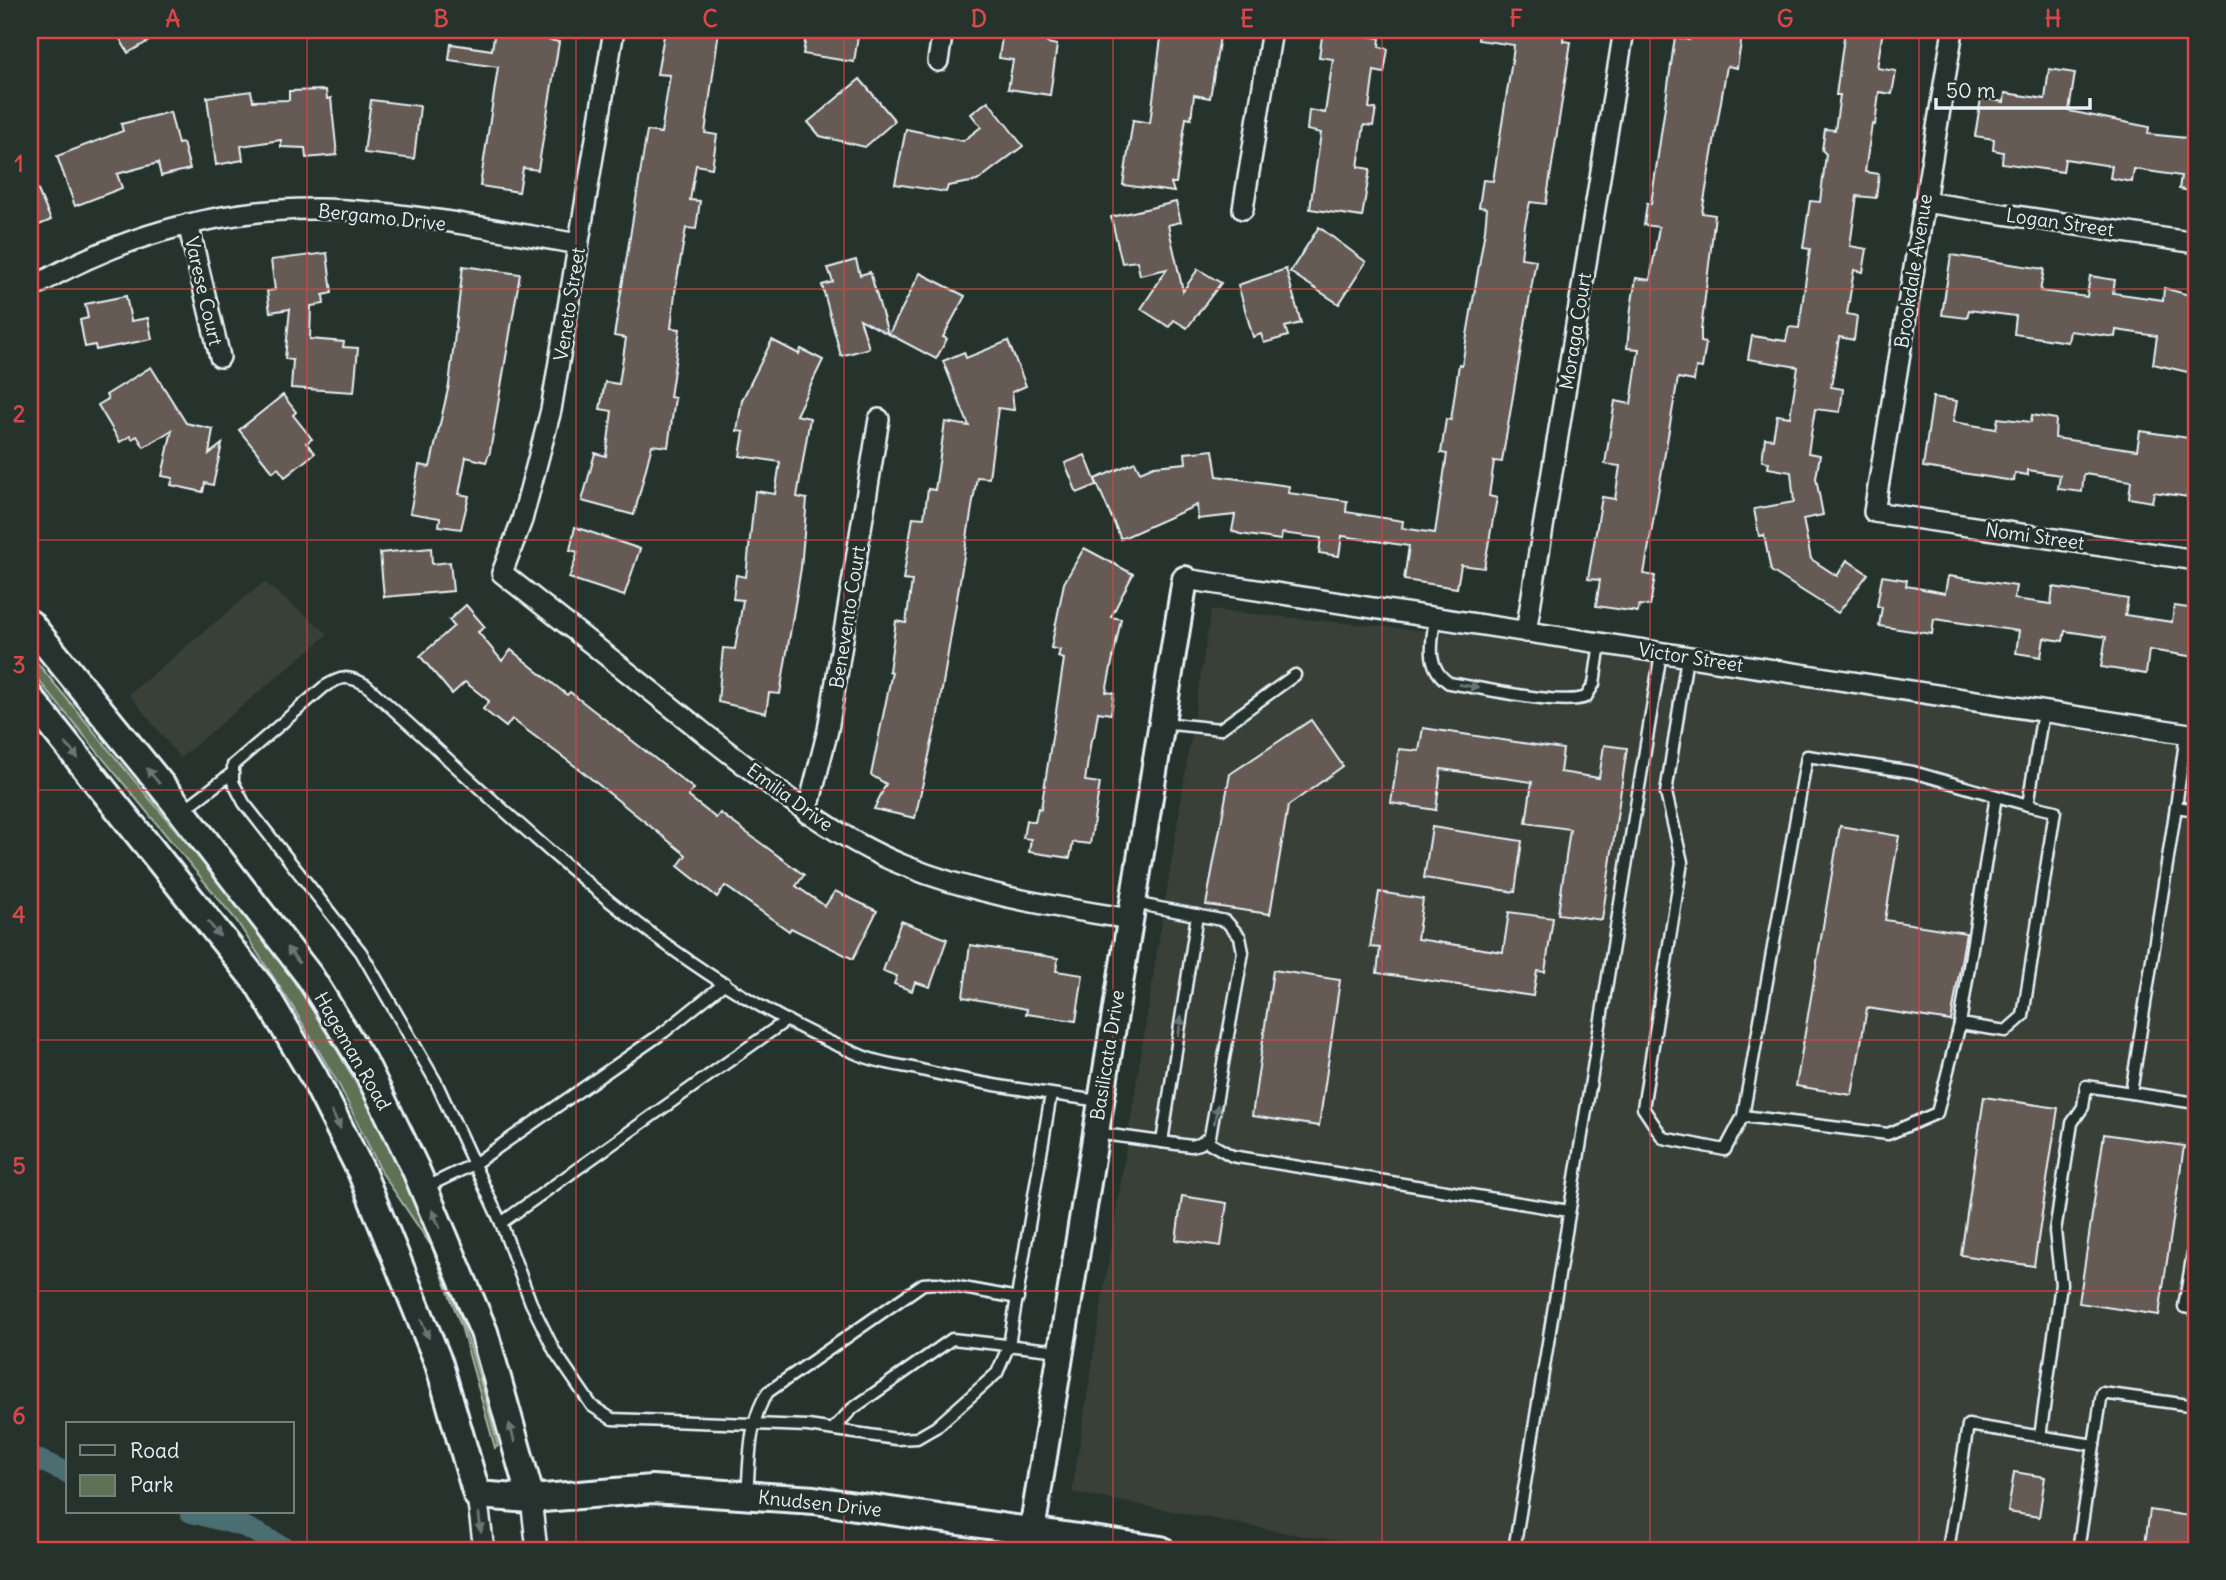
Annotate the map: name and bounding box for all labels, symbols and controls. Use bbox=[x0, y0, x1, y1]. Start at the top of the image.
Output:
text: A bbox=[166, 4, 181, 33]
text: B bbox=[433, 4, 449, 33]
text: C bbox=[702, 4, 718, 33]
text: D bbox=[971, 4, 987, 33]
text: E bbox=[1240, 4, 1254, 33]
text: F bbox=[1509, 4, 1523, 33]
text: G bbox=[1777, 4, 1793, 33]
text: H bbox=[2045, 4, 2061, 33]
scale bar bbox=[1936, 66, 2090, 110]
text: 50 m bbox=[1946, 77, 1995, 104]
text: 1 bbox=[14, 149, 24, 178]
street label: Brookdale Avenue bbox=[1889, 192, 1937, 350]
street label: Bergamo Drive bbox=[317, 198, 447, 236]
street label: Logan Street bbox=[2005, 203, 2115, 241]
street label: Varese Court bbox=[180, 234, 228, 348]
street label: Veneto Street bbox=[548, 245, 590, 363]
street label: Moraga Court bbox=[1554, 271, 1596, 391]
text: 2 bbox=[13, 399, 26, 428]
street label: Nomi Street bbox=[1984, 517, 2086, 555]
street label: Benevento Court bbox=[824, 544, 870, 690]
street label: Victor Street bbox=[1637, 637, 1745, 677]
text: 3 bbox=[12, 650, 26, 679]
one-way arrow bbox=[1459, 681, 1481, 692]
one-way arrow bbox=[65, 742, 79, 760]
street label: Emilia Drive bbox=[742, 758, 838, 836]
one-way arrow bbox=[146, 767, 161, 785]
text: 4 bbox=[12, 900, 26, 929]
one-way arrow bbox=[207, 919, 222, 937]
one-way arrow bbox=[286, 947, 301, 965]
street label: Hageman Road bbox=[309, 987, 397, 1115]
street label: Basilicata Drive bbox=[1085, 988, 1129, 1122]
one-way arrow bbox=[1175, 1015, 1186, 1037]
one-way arrow bbox=[1211, 1103, 1222, 1125]
one-way arrow bbox=[330, 1110, 341, 1130]
text: 5 bbox=[12, 1151, 26, 1180]
one-way arrow bbox=[431, 1208, 442, 1229]
one-way arrow bbox=[420, 1319, 431, 1340]
text: 6 bbox=[12, 1401, 26, 1430]
legend bbox=[66, 1422, 294, 1514]
one-way arrow bbox=[506, 1422, 517, 1444]
text: Road bbox=[130, 1437, 179, 1464]
text: Park bbox=[130, 1471, 173, 1498]
street label: Knudsen Drive bbox=[757, 1485, 883, 1521]
one-way arrow bbox=[475, 1512, 486, 1534]

